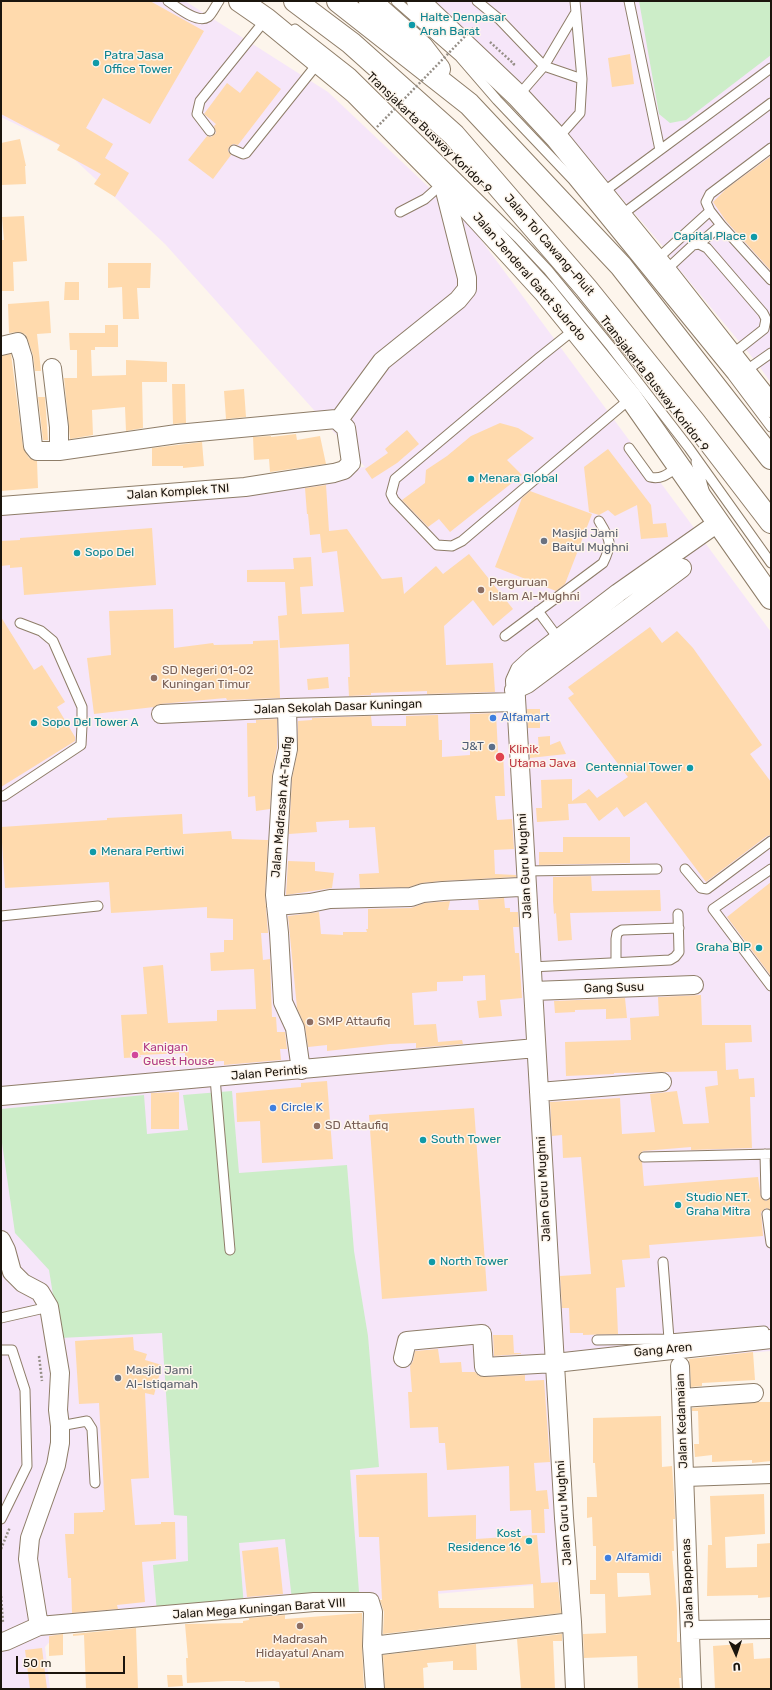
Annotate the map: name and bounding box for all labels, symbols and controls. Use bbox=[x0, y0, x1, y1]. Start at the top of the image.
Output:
place label: Halte Denpasar Arah Barat bbox=[420, 11, 506, 39]
marker: Halte Denpasar Arah Barat bbox=[407, 20, 417, 30]
place label: Patra Jasa Office Tower bbox=[104, 49, 172, 77]
marker: Patra Jasa Office Tower bbox=[91, 58, 101, 68]
street label: Transjakarta Busway Koridor 9 bbox=[364, 69, 494, 197]
street label: Jalan Tol Cawang–Pluit bbox=[501, 191, 597, 299]
street label: Jalan Jenderal Gatot Subroto bbox=[469, 210, 589, 344]
place label: Capital Place bbox=[674, 230, 746, 244]
marker: Capital Place bbox=[749, 232, 759, 242]
street label: Transjakarta Busway Koridor 9 bbox=[597, 313, 711, 455]
place label: Menara Global bbox=[479, 472, 558, 486]
marker: Menara Global bbox=[466, 474, 476, 484]
street label: Jalan Komplek TNI bbox=[126, 481, 230, 503]
place label: Masjid Jami Baitul Mughni bbox=[552, 527, 629, 555]
marker: Masjid Jami Baitul Mughni bbox=[539, 536, 549, 546]
place label: Sopo Del bbox=[85, 546, 134, 560]
marker: Sopo Del bbox=[72, 548, 82, 558]
place label: Perguruan Islam Al-Mughni bbox=[489, 576, 580, 604]
marker: Perguruan Islam Al-Mughni bbox=[476, 585, 486, 595]
place label: SD Negeri 01-02 Kuningan Timur bbox=[162, 664, 253, 692]
marker: SD Negeri 01-02 Kuningan Timur bbox=[149, 673, 159, 683]
street label: Jalan Sekolah Dasar Kuningan bbox=[254, 697, 422, 717]
place label: Alfamart bbox=[501, 711, 550, 725]
marker: Alfamart bbox=[488, 713, 498, 723]
place label: Sopo Del Tower A bbox=[42, 716, 138, 730]
marker: Sopo Del Tower A bbox=[29, 718, 39, 728]
street label: Jalan Madrasah At-Taufig bbox=[269, 736, 295, 878]
place label: J&T bbox=[462, 740, 484, 754]
marker: J&T bbox=[487, 742, 497, 752]
place label: Klinik Utama Java bbox=[509, 743, 576, 771]
marker: Klinik Utama Java bbox=[494, 751, 506, 763]
place label: Centennial Tower bbox=[586, 761, 682, 775]
marker: Centennial Tower bbox=[685, 763, 695, 773]
street label: Jalan Guru Mughni bbox=[515, 813, 535, 919]
place label: Menara Pertiwi bbox=[101, 845, 184, 859]
marker: Menara Pertiwi bbox=[88, 847, 98, 857]
place label: Graha BIP bbox=[696, 941, 751, 955]
marker: Graha BIP bbox=[754, 943, 764, 953]
street label: Gang Susu bbox=[584, 980, 644, 996]
place label: SMP Attaufiq bbox=[318, 1015, 390, 1029]
marker: SMP Attaufiq bbox=[305, 1017, 315, 1027]
place label: Kanigan Guest House bbox=[143, 1041, 214, 1069]
marker: Kanigan Guest House bbox=[130, 1050, 140, 1060]
street label: Jalan Perintis bbox=[230, 1062, 308, 1084]
place label: Circle K bbox=[281, 1101, 323, 1115]
marker: Circle K bbox=[268, 1103, 278, 1113]
place label: SD Attaufiq bbox=[325, 1119, 388, 1133]
marker: SD Attaufiq bbox=[312, 1121, 322, 1131]
place label: South Tower bbox=[431, 1133, 501, 1147]
marker: South Tower bbox=[418, 1135, 428, 1145]
street label: Jalan Guru Mughni bbox=[534, 1136, 554, 1242]
place label: Studio NET. Graha Mitra bbox=[686, 1191, 750, 1219]
marker: Studio NET. Graha Mitra bbox=[673, 1200, 683, 1210]
place label: North Tower bbox=[440, 1255, 508, 1269]
marker: North Tower bbox=[427, 1257, 437, 1267]
street label: Gang Aren bbox=[633, 1340, 693, 1360]
place label: Masjid Jami Al-Istiqamah bbox=[126, 1364, 198, 1392]
marker: Masjid Jami Al-Istiqamah bbox=[113, 1373, 123, 1383]
street label: Jalan Kedamaian bbox=[673, 1373, 691, 1469]
street label: Jalan Guru Mughni bbox=[553, 1460, 575, 1566]
place label: Kost Residence 16 bbox=[448, 1527, 521, 1555]
marker: Kost Residence 16 bbox=[524, 1536, 534, 1546]
street label: Jalan Bappenas bbox=[679, 1538, 697, 1628]
place label: Alfamidi bbox=[616, 1551, 662, 1565]
marker: Alfamidi bbox=[603, 1553, 613, 1563]
street label: Jalan Mega Kuningan Barat VIII bbox=[172, 1596, 346, 1622]
marker: Madrasah Hidayatul Anam bbox=[295, 1621, 305, 1631]
place label: Madrasah Hidayatul Anam bbox=[256, 1633, 344, 1661]
north arrow bbox=[716, 1634, 756, 1674]
scale bar bbox=[18, 1648, 127, 1674]
text: 50 m bbox=[23, 1656, 51, 1670]
text: U bbox=[732, 1660, 741, 1673]

